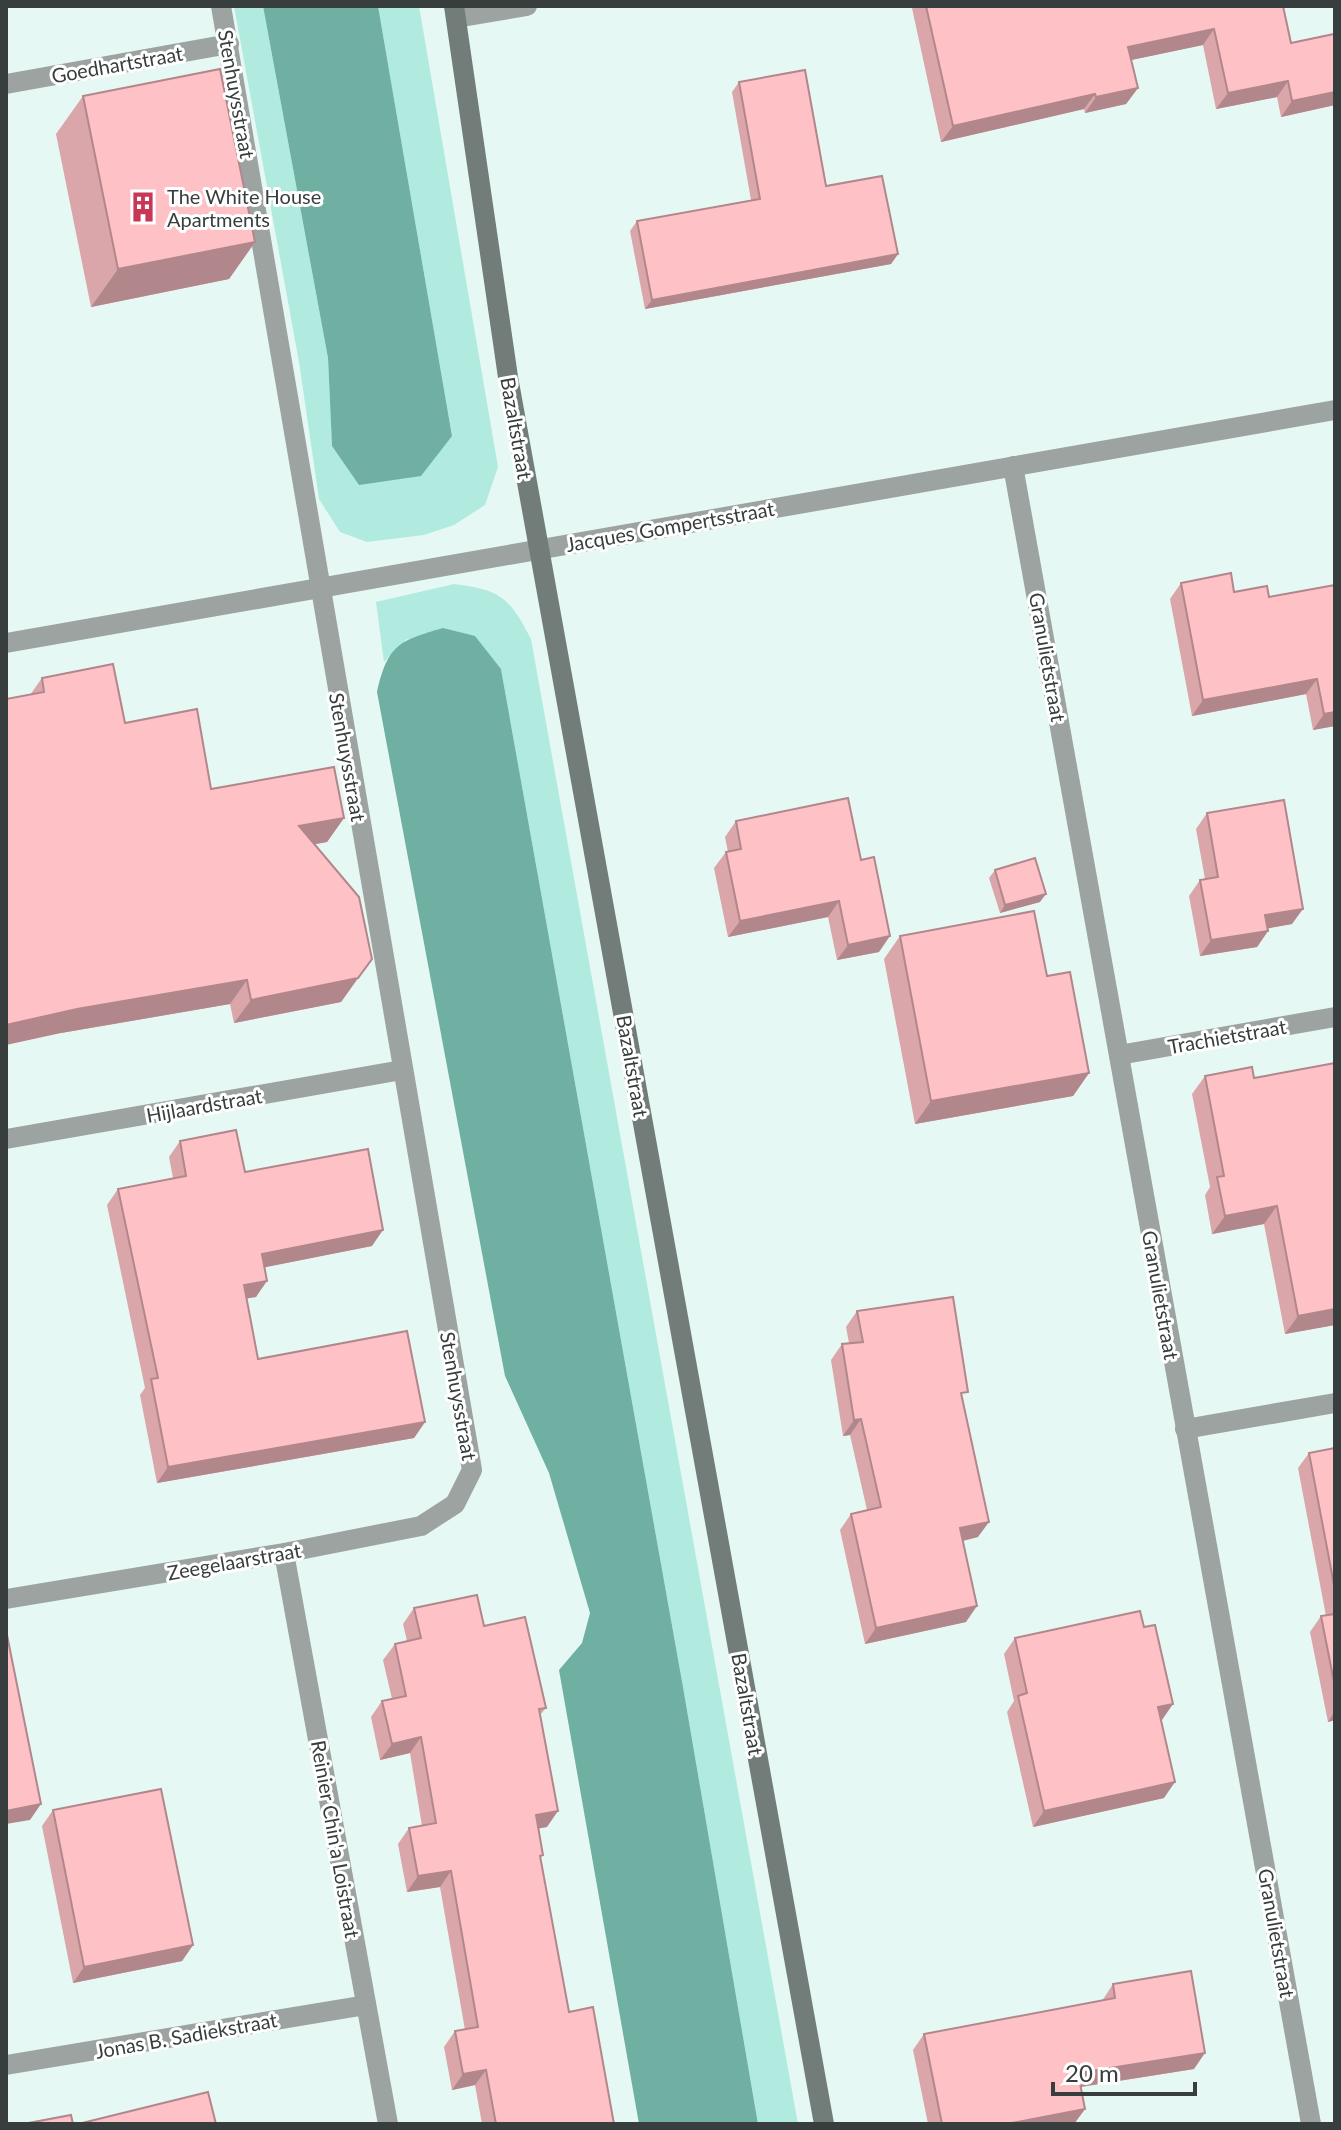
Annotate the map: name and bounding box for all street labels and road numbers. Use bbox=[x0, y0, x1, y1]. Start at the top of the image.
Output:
street label: Stenhuysstraat bbox=[214, 28, 260, 160]
street label: Goedhartstraat bbox=[49, 41, 185, 87]
street label: Bazaltstraat bbox=[496, 375, 538, 481]
street label: Jacques Gompertsstraat bbox=[564, 496, 776, 556]
street label: Granulietstraat bbox=[1025, 590, 1071, 724]
street label: Stenhuysstraat bbox=[325, 691, 371, 823]
street label: Bazaltstraat bbox=[612, 1013, 654, 1119]
street label: Trachietstraat bbox=[1166, 1014, 1288, 1058]
street label: Hijlaardstraat bbox=[144, 1083, 264, 1127]
street label: Granulietstraat bbox=[1138, 1228, 1184, 1362]
street label: Stenhuysstraat bbox=[436, 1330, 482, 1462]
street label: Zeegelaarstraat bbox=[165, 1537, 303, 1585]
street label: Bazaltstraat bbox=[727, 1651, 769, 1757]
street label: Reinier Chin'a Loistraat bbox=[307, 1738, 365, 1940]
street label: Granulietstraat bbox=[1254, 1866, 1300, 2000]
street label: Jonas B. Sadiekstraat bbox=[93, 2007, 279, 2063]

